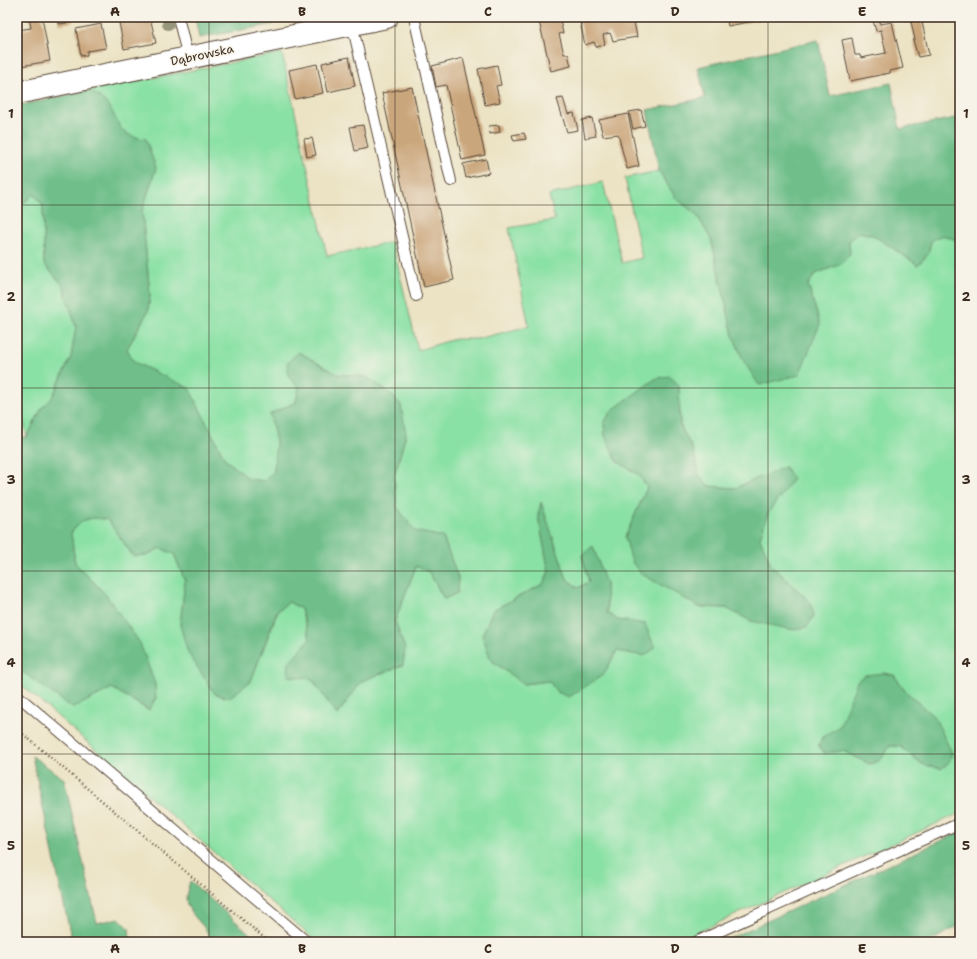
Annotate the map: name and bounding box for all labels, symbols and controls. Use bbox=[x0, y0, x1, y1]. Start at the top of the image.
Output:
text: A bbox=[110, 3, 120, 20]
text: B bbox=[298, 3, 306, 20]
text: C bbox=[484, 3, 492, 20]
text: D bbox=[670, 3, 680, 20]
text: E bbox=[858, 3, 867, 20]
street label: Dąbrowska bbox=[169, 40, 236, 70]
text: 1 bbox=[8, 105, 14, 122]
text: 1 bbox=[963, 105, 969, 122]
text: 2 bbox=[6, 288, 16, 305]
text: 2 bbox=[961, 288, 971, 305]
text: 3 bbox=[6, 471, 16, 488]
text: 3 bbox=[961, 471, 971, 488]
text: 4 bbox=[6, 654, 16, 671]
text: 4 bbox=[961, 654, 971, 671]
text: 5 bbox=[7, 837, 15, 854]
text: 5 bbox=[962, 837, 970, 854]
text: A bbox=[110, 940, 120, 957]
text: B bbox=[298, 940, 306, 957]
text: C bbox=[484, 940, 492, 957]
text: D bbox=[670, 940, 680, 957]
text: E bbox=[858, 940, 867, 957]

